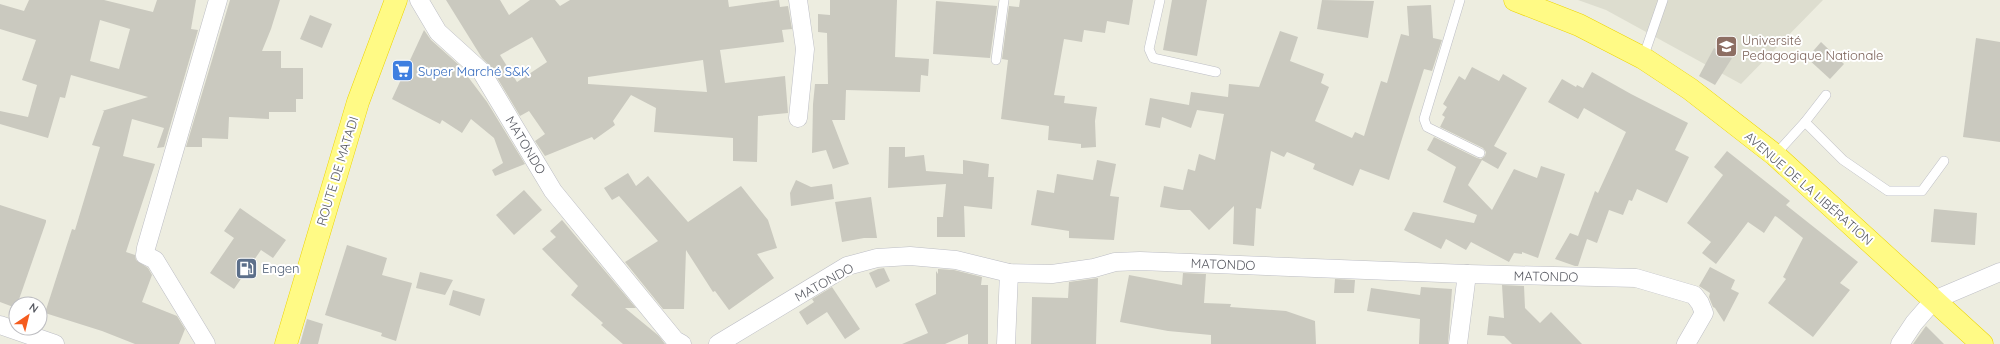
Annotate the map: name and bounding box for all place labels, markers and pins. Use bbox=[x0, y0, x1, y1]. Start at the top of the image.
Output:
place label: Université Pedagogique Nationale bbox=[1742, 32, 1883, 63]
school or university icon: Université Pedagogique Nationale bbox=[1713, 34, 1739, 60]
supermarket icon: Super Marché S&K bbox=[389, 58, 415, 84]
place label: Super Marché S&K bbox=[418, 63, 530, 79]
fuel station icon: Engen bbox=[233, 255, 259, 281]
place label: Engen bbox=[262, 260, 300, 276]

